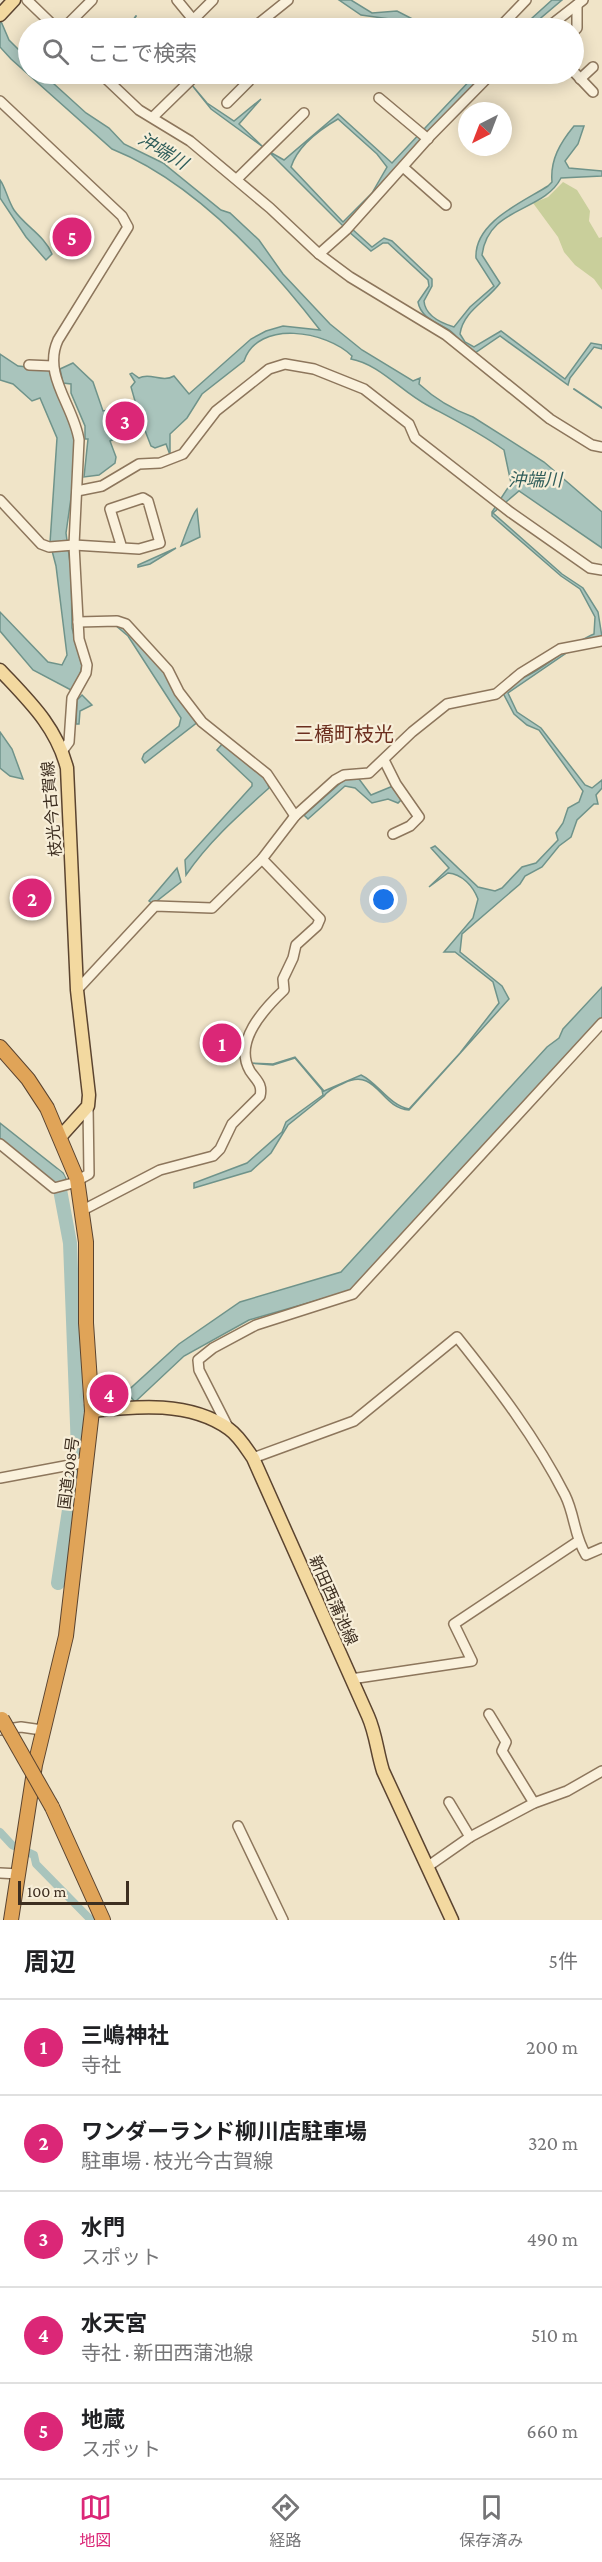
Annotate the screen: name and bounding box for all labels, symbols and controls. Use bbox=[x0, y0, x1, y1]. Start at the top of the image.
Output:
search box bbox=[18, 18, 584, 84]
icon: search bbox=[39, 35, 72, 68]
text: ここで検索 bbox=[87, 41, 197, 66]
north arrow bbox=[458, 102, 512, 156]
water label: 沖端川 bbox=[135, 129, 193, 175]
pin: 5 bbox=[52, 214, 92, 260]
pin: 3 bbox=[106, 398, 144, 444]
water label: 沖端川 bbox=[508, 470, 564, 490]
district label: 三橋町枝光 bbox=[294, 723, 394, 745]
street label: 枝光今古賀線 bbox=[39, 760, 64, 858]
pin: 2 bbox=[12, 876, 51, 920]
your location bbox=[369, 885, 398, 914]
pin: 1 bbox=[202, 1020, 242, 1066]
pin: 4 bbox=[90, 1372, 128, 1416]
street label: 国道208号 bbox=[56, 1436, 81, 1510]
street label: 新田西蒲池線 bbox=[306, 1553, 361, 1648]
scale bar bbox=[18, 1878, 129, 1906]
text: 100 m bbox=[27, 1883, 66, 1900]
text: 周辺 bbox=[24, 1948, 76, 1977]
text: 5件 bbox=[549, 1950, 578, 1972]
text: 三嶋神社 bbox=[81, 2023, 169, 2048]
text: 1 bbox=[40, 2036, 47, 2058]
text: 200 m bbox=[526, 2036, 578, 2058]
text: 寺社 bbox=[81, 2054, 121, 2076]
text: ワンダーランド柳川店駐車場 bbox=[81, 2119, 367, 2144]
text: 2 bbox=[38, 2132, 49, 2154]
text: 320 m bbox=[528, 2132, 578, 2154]
text: 駐車場 · 枝光今古賀線 bbox=[81, 2150, 273, 2172]
text: 水門 bbox=[81, 2215, 125, 2240]
text: 3 bbox=[39, 2228, 48, 2250]
text: 490 m bbox=[527, 2228, 578, 2250]
text: スポット bbox=[81, 2246, 161, 2268]
text: 水天宮 bbox=[81, 2311, 147, 2336]
text: 4 bbox=[38, 2324, 49, 2346]
text: 510 m bbox=[531, 2324, 578, 2346]
text: 寺社 · 新田西蒲池線 bbox=[81, 2342, 253, 2364]
text: 地蔵 bbox=[81, 2407, 125, 2432]
text: 5 bbox=[39, 2420, 48, 2442]
text: 660 m bbox=[527, 2420, 578, 2442]
text: スポット bbox=[81, 2438, 161, 2460]
tab: 地図 bbox=[79, 2491, 112, 2551]
tab: 経路 bbox=[269, 2491, 302, 2551]
tab: 保存済み bbox=[459, 2491, 523, 2551]

